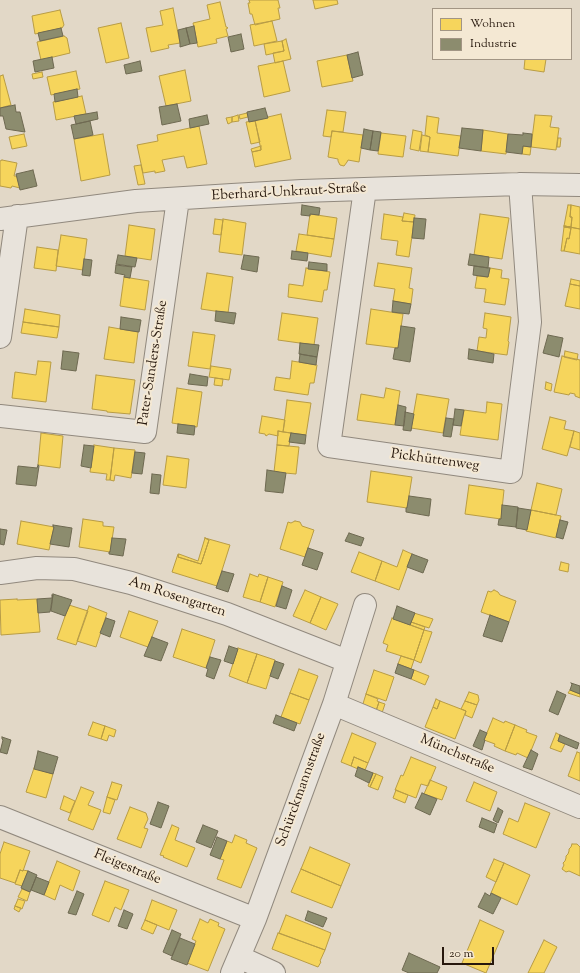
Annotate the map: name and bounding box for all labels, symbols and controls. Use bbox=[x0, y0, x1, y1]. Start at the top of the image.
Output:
legend bbox=[432, 8, 572, 60]
text: Wohnen bbox=[470, 15, 515, 33]
text: Industrie bbox=[470, 35, 517, 53]
street label: Eberhard-Unkraut-Straße bbox=[211, 181, 367, 205]
street label: Pater-Sanders-Straße bbox=[136, 299, 172, 427]
street label: Pickhüttenweg bbox=[390, 446, 480, 476]
street label: Am Rosengarten bbox=[126, 574, 228, 622]
street label: Schürckmannstraße bbox=[274, 731, 330, 849]
street label: Münchstraße bbox=[417, 732, 497, 778]
street label: Fleigestraße bbox=[91, 847, 163, 889]
scale bar bbox=[444, 939, 496, 965]
text: 20 m bbox=[449, 945, 473, 963]

